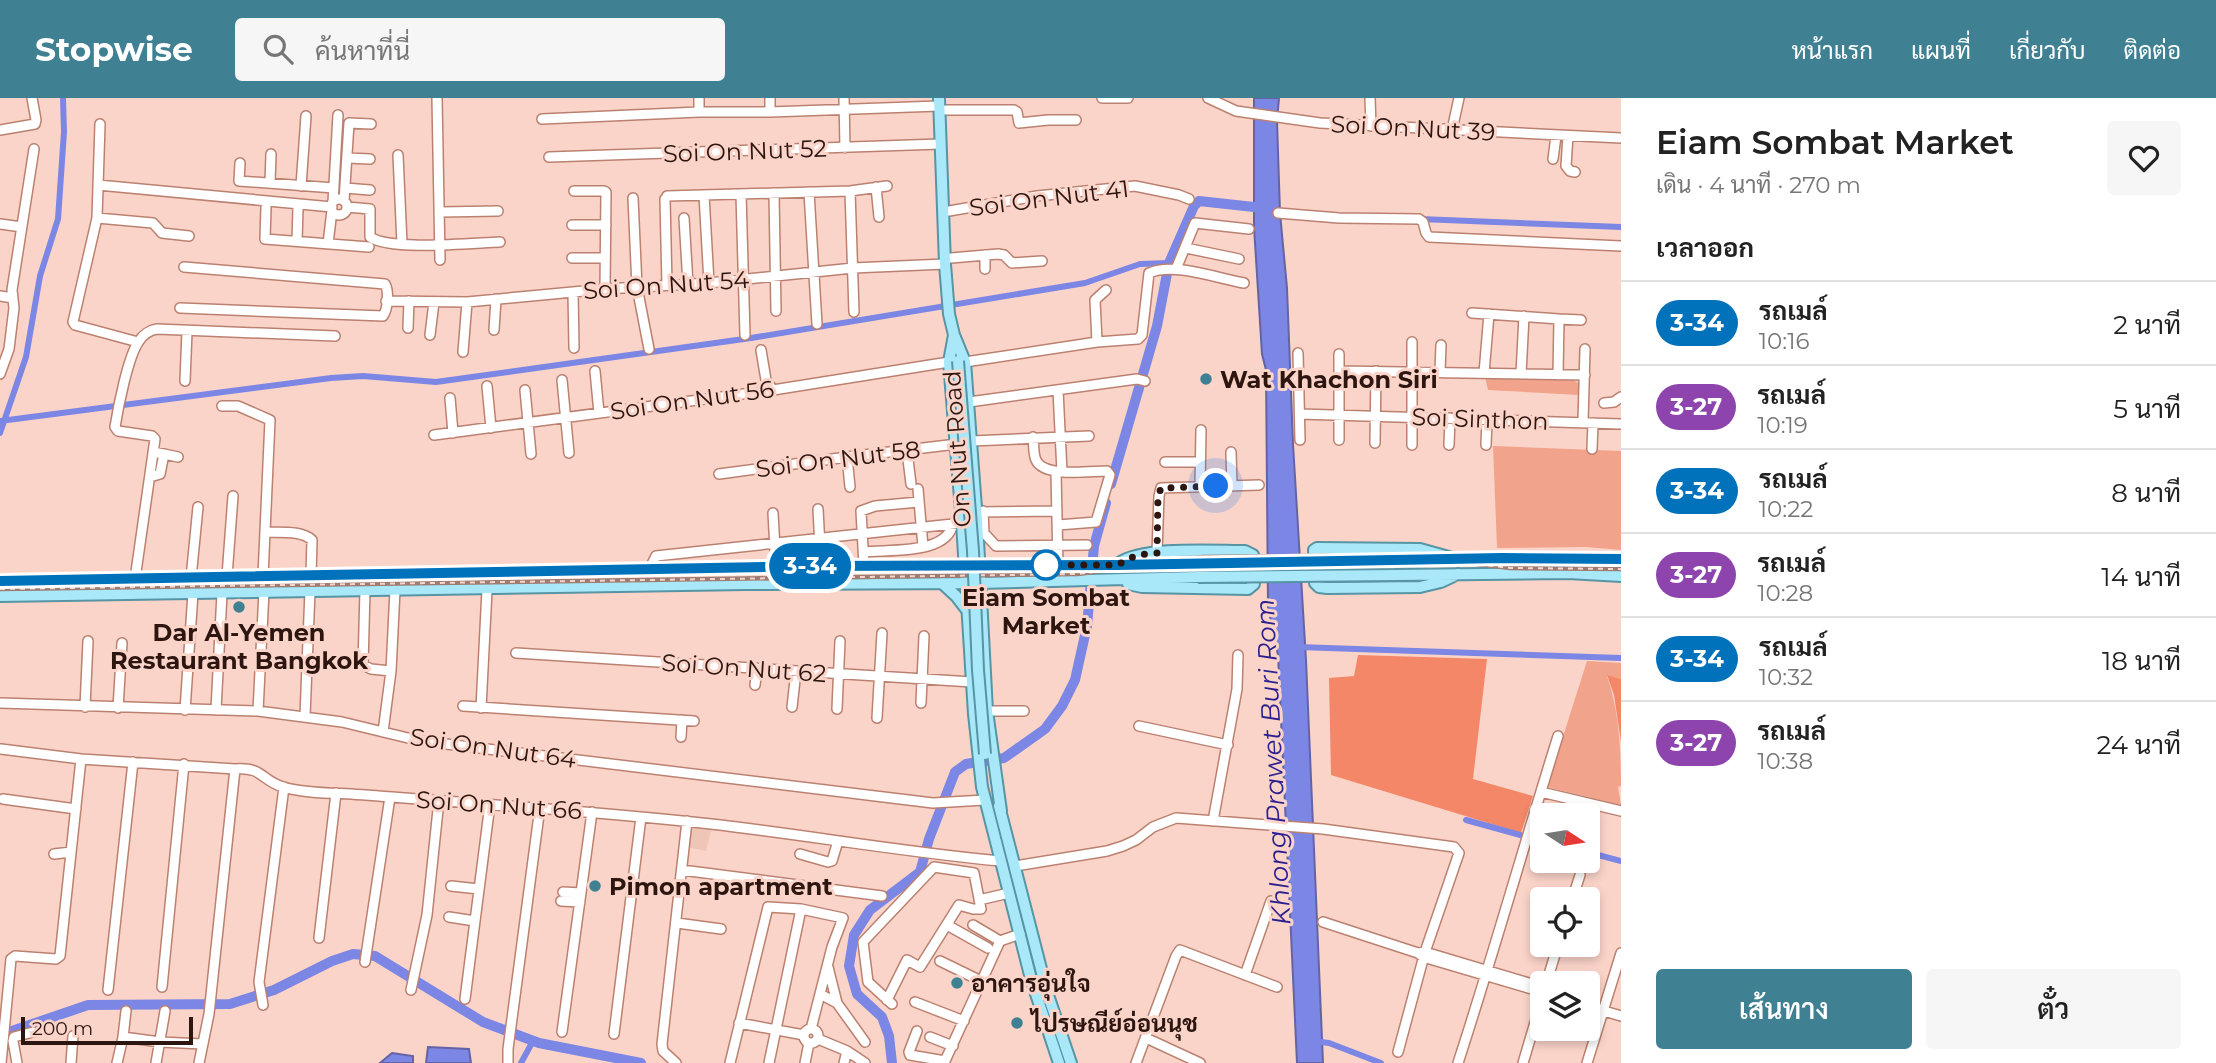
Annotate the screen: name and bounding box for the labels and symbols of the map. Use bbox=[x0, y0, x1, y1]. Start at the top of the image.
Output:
street label: Soi On Nut 39 bbox=[1330, 109, 1496, 147]
street label: Soi On Nut 52 bbox=[663, 134, 827, 168]
street label: Soi On Nut 41 bbox=[967, 174, 1131, 222]
street label: Soi On Nut 54 bbox=[582, 265, 750, 305]
place label: Wat Khachon Siri bbox=[1220, 365, 1438, 394]
street label: On Nut Road bbox=[937, 370, 977, 528]
marker: Wat Khachon Siri bbox=[1198, 371, 1214, 387]
street label: Soi On Nut 56 bbox=[608, 374, 776, 426]
street label: Soi Sinthon bbox=[1411, 402, 1549, 436]
street label: Soi On Nut 58 bbox=[754, 435, 922, 483]
your location bbox=[1198, 468, 1233, 503]
line badge: 3-34 bbox=[761, 543, 859, 589]
marker: Eiam Sombat Market bbox=[1031, 550, 1061, 580]
place label: Eiam Sombat Market bbox=[962, 583, 1131, 640]
water label: Khlong Prawet Buri Rom bbox=[1248, 598, 1298, 926]
marker: Dar Al-Yemen Restaurant Bangkok bbox=[231, 599, 247, 615]
place label: Dar Al-Yemen Restaurant Bangkok bbox=[110, 618, 368, 675]
street label: Soi On Nut 62 bbox=[661, 648, 827, 688]
street label: Soi On Nut 64 bbox=[408, 722, 578, 774]
street label: Soi On Nut 66 bbox=[415, 785, 583, 825]
north arrow bbox=[1530, 803, 1600, 873]
place label: Pimon apartment bbox=[609, 872, 833, 901]
marker: Pimon apartment bbox=[587, 878, 603, 894]
place label: อาคารอุ่นใจ bbox=[971, 968, 1091, 1001]
marker: อาคารอุ่นใจ bbox=[949, 975, 965, 991]
place label: ไปรษณีย์อ่อนนุช bbox=[1029, 1008, 1198, 1041]
scale bar bbox=[21, 1014, 192, 1046]
marker: ไปรษณีย์อ่อนนุช bbox=[1009, 1015, 1025, 1031]

